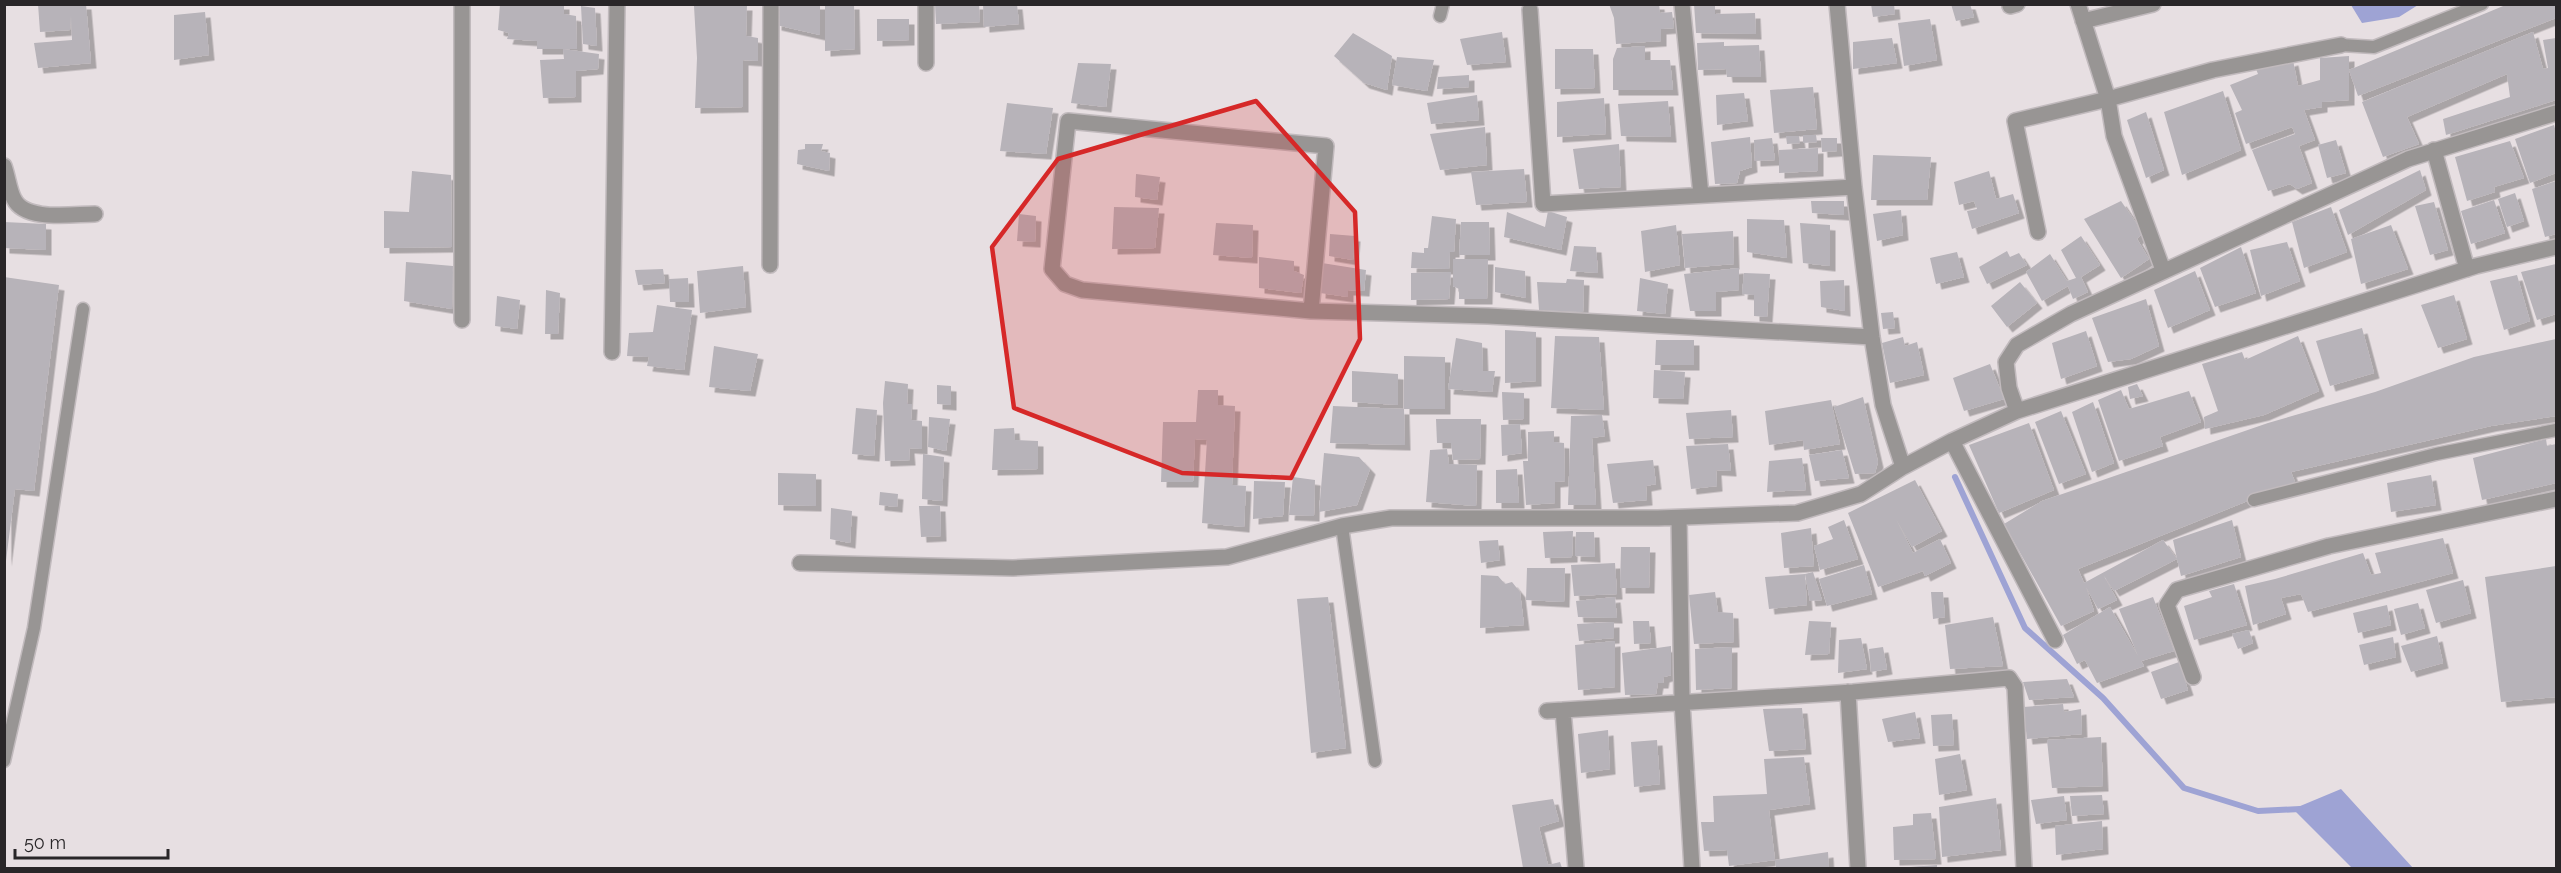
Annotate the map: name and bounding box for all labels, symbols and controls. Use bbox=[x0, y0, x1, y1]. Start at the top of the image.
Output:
scale bar bbox=[15, 822, 168, 860]
text: 50 m bbox=[24, 832, 66, 853]

